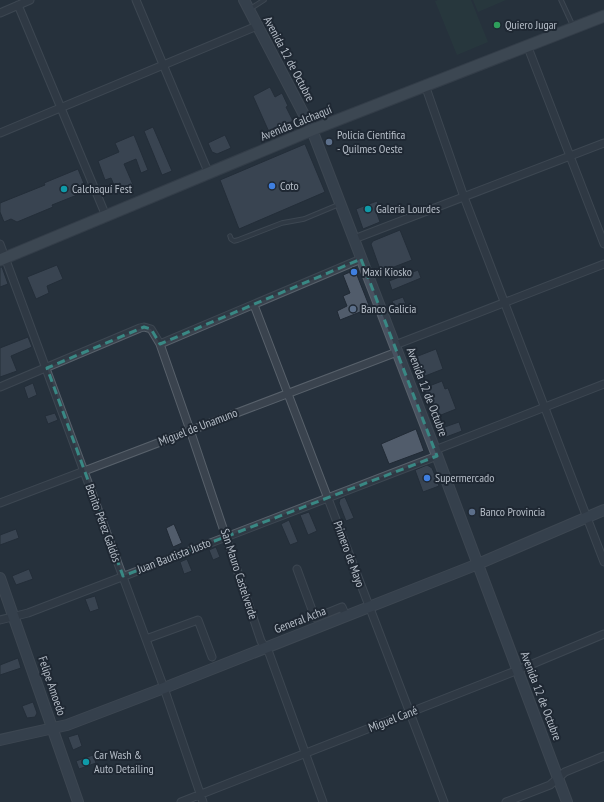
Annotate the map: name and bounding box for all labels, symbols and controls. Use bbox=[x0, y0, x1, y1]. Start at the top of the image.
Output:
street label: Avenida 12 de Octubre bbox=[261, 14, 318, 104]
place label: Quiero Jugar bbox=[505, 17, 557, 32]
marker: Quiero Jugar bbox=[492, 20, 502, 30]
street label: Avenida Calchaquí bbox=[258, 101, 334, 144]
place label: Policía Cientifica - Quilmes Oeste bbox=[337, 127, 406, 156]
marker: Policía Cientifica - Quilmes Oeste bbox=[324, 137, 334, 147]
place label: Coto bbox=[280, 178, 299, 193]
place label: Calchaquí Fest bbox=[72, 181, 133, 196]
marker: Coto bbox=[267, 181, 277, 191]
marker: Calchaquí Fest bbox=[59, 184, 69, 194]
place label: Galería Lourdes bbox=[376, 201, 440, 216]
marker: Galería Lourdes bbox=[363, 204, 373, 214]
place label: Maxi Kiosko bbox=[362, 264, 412, 279]
marker: Maxi Kiosko bbox=[349, 267, 359, 277]
place label: Banco Galicia bbox=[361, 301, 416, 316]
marker: Banco Galicia bbox=[348, 304, 358, 314]
street label: Avenida 12 de Octubre bbox=[404, 345, 451, 439]
street label: Miguel de Unamuno bbox=[156, 405, 239, 448]
place label: Supermercado bbox=[435, 470, 494, 485]
marker: Supermercado bbox=[422, 473, 432, 483]
street label: Benito Pérez Galdós bbox=[82, 482, 125, 564]
place label: Banco Provincia bbox=[480, 504, 545, 519]
marker: Banco Provincia bbox=[467, 507, 477, 517]
street label: Primero de Mayo bbox=[331, 519, 368, 589]
street label: San Mauro Castelverde bbox=[218, 527, 261, 621]
street label: Juan Bautista Justo bbox=[134, 535, 213, 577]
street label: General Acha bbox=[272, 603, 328, 636]
street label: Avenida 12 de Octubre bbox=[518, 649, 565, 743]
street label: Felipe Amoedo bbox=[35, 654, 70, 717]
street label: Miguel Cané bbox=[366, 702, 419, 735]
place label: Car Wash & Auto Detailing bbox=[94, 747, 154, 776]
marker: Car Wash & Auto Detailing bbox=[81, 757, 91, 767]

